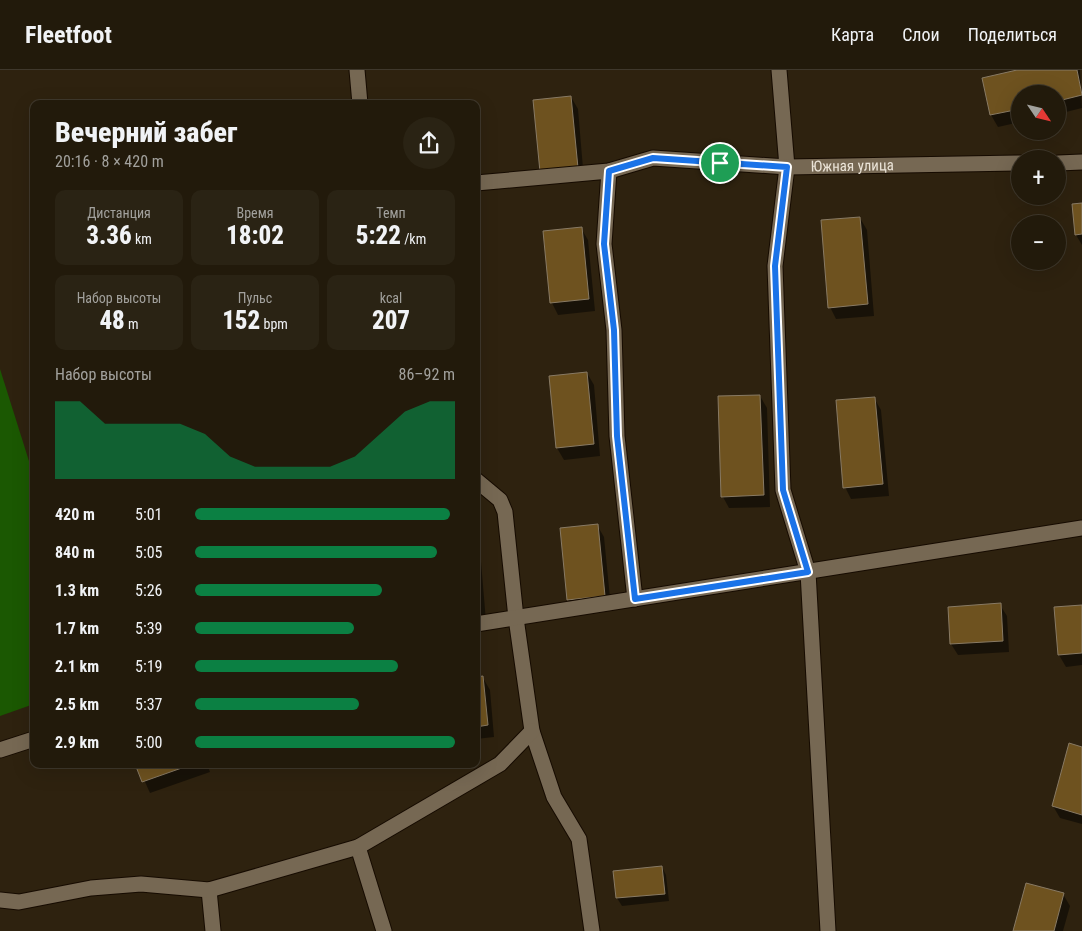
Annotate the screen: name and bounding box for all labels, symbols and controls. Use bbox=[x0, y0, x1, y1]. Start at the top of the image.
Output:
text: Fleetfoot bbox=[25, 21, 112, 49]
text: Карта bbox=[831, 24, 874, 45]
text: Слои bbox=[902, 24, 940, 45]
text: Поделиться bbox=[968, 24, 1057, 45]
north arrow bbox=[1011, 85, 1066, 140]
map controls bbox=[1011, 85, 1066, 270]
text: Вечерний забег bbox=[55, 116, 237, 149]
button: share bbox=[403, 117, 455, 169]
pin bbox=[699, 142, 741, 184]
icon: arrive bbox=[706, 149, 734, 177]
button: + bbox=[1011, 150, 1066, 205]
text: 20:16 · 8 × 420 m bbox=[55, 152, 164, 171]
street label: Южная улица bbox=[810, 156, 894, 176]
text: Дистанция bbox=[87, 205, 151, 221]
text: Время bbox=[237, 205, 273, 221]
text: Темп bbox=[376, 205, 406, 221]
button: − bbox=[1011, 215, 1066, 270]
text: 3.36 bbox=[86, 221, 132, 250]
text: 18:02 bbox=[226, 221, 284, 250]
text: 5:22 bbox=[356, 221, 401, 250]
text: km bbox=[132, 231, 152, 247]
text: /km bbox=[401, 231, 426, 247]
text: Набор высоты bbox=[77, 290, 161, 306]
text: Пульс bbox=[238, 290, 272, 306]
text: kcal bbox=[380, 290, 402, 306]
text: 48 bbox=[99, 306, 125, 335]
text: 152 bbox=[222, 306, 260, 335]
text: 207 bbox=[372, 306, 410, 335]
text: m bbox=[125, 316, 139, 332]
text: bpm bbox=[260, 316, 288, 332]
text: Набор высоты bbox=[55, 365, 152, 384]
text: 86–92 m bbox=[399, 365, 455, 384]
text: 420 m bbox=[55, 505, 95, 524]
text: 5:01 bbox=[135, 505, 162, 524]
text: 840 m bbox=[55, 543, 95, 562]
text: 5:05 bbox=[135, 543, 162, 562]
text: 1.3 km bbox=[55, 581, 99, 600]
text: 5:26 bbox=[135, 581, 162, 600]
text: 1.7 km bbox=[55, 619, 99, 638]
text: 5:39 bbox=[135, 619, 162, 638]
text: 2.1 km bbox=[55, 657, 99, 676]
text: 5:19 bbox=[135, 657, 162, 676]
text: 2.5 km bbox=[55, 695, 99, 714]
text: 5:37 bbox=[135, 695, 162, 714]
text: 2.9 km bbox=[55, 733, 99, 752]
text: 5:00 bbox=[135, 733, 162, 752]

